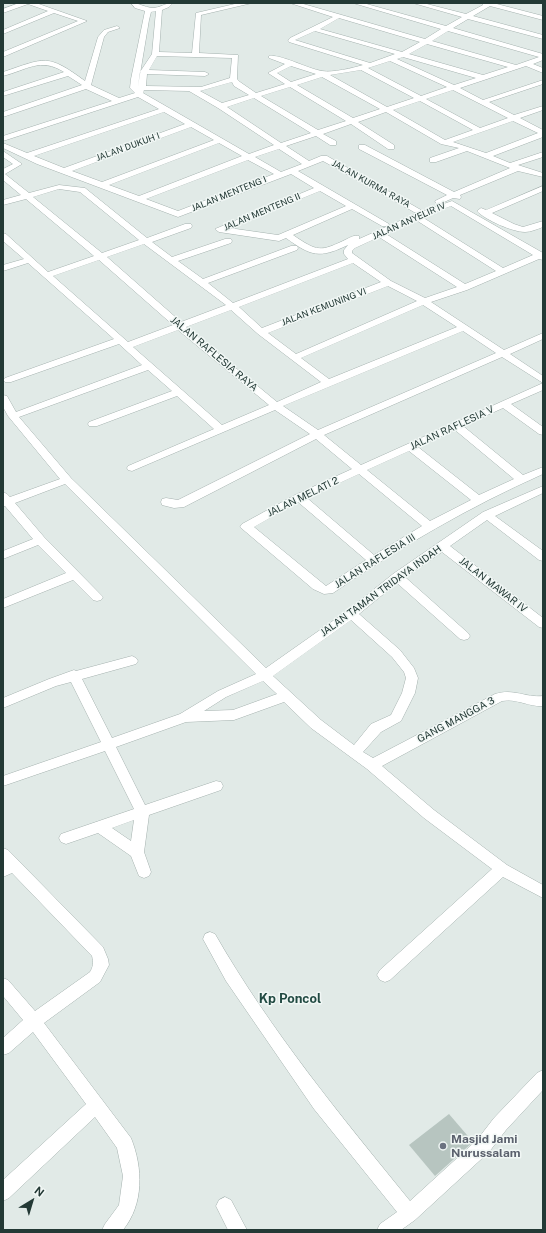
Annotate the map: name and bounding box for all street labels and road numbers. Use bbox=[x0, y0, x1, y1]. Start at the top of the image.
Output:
street label: JALAN DUKUH I bbox=[95, 131, 161, 163]
street label: JALAN KURMA RAYA bbox=[330, 158, 412, 210]
street label: JALAN MENTENG I bbox=[190, 174, 268, 214]
street label: JALAN MENTENG II bbox=[222, 191, 302, 233]
street label: JALAN ANYELIR IV bbox=[371, 200, 447, 242]
street label: JALAN KEMUNING VI bbox=[280, 286, 368, 328]
street label: JALAN RAFLESIA RAYA bbox=[168, 314, 260, 394]
street label: JALAN RAFLESIA V bbox=[408, 403, 496, 453]
street label: JALAN MELATI 2 bbox=[265, 474, 341, 520]
street label: JALAN RAFLESIA III bbox=[332, 531, 418, 591]
street label: JALAN TAMAN TRIDAYA INDAH bbox=[318, 543, 444, 639]
street label: JALAN MAWAR IV bbox=[457, 555, 529, 615]
street label: GANG MANGGA 3 bbox=[415, 695, 497, 745]

